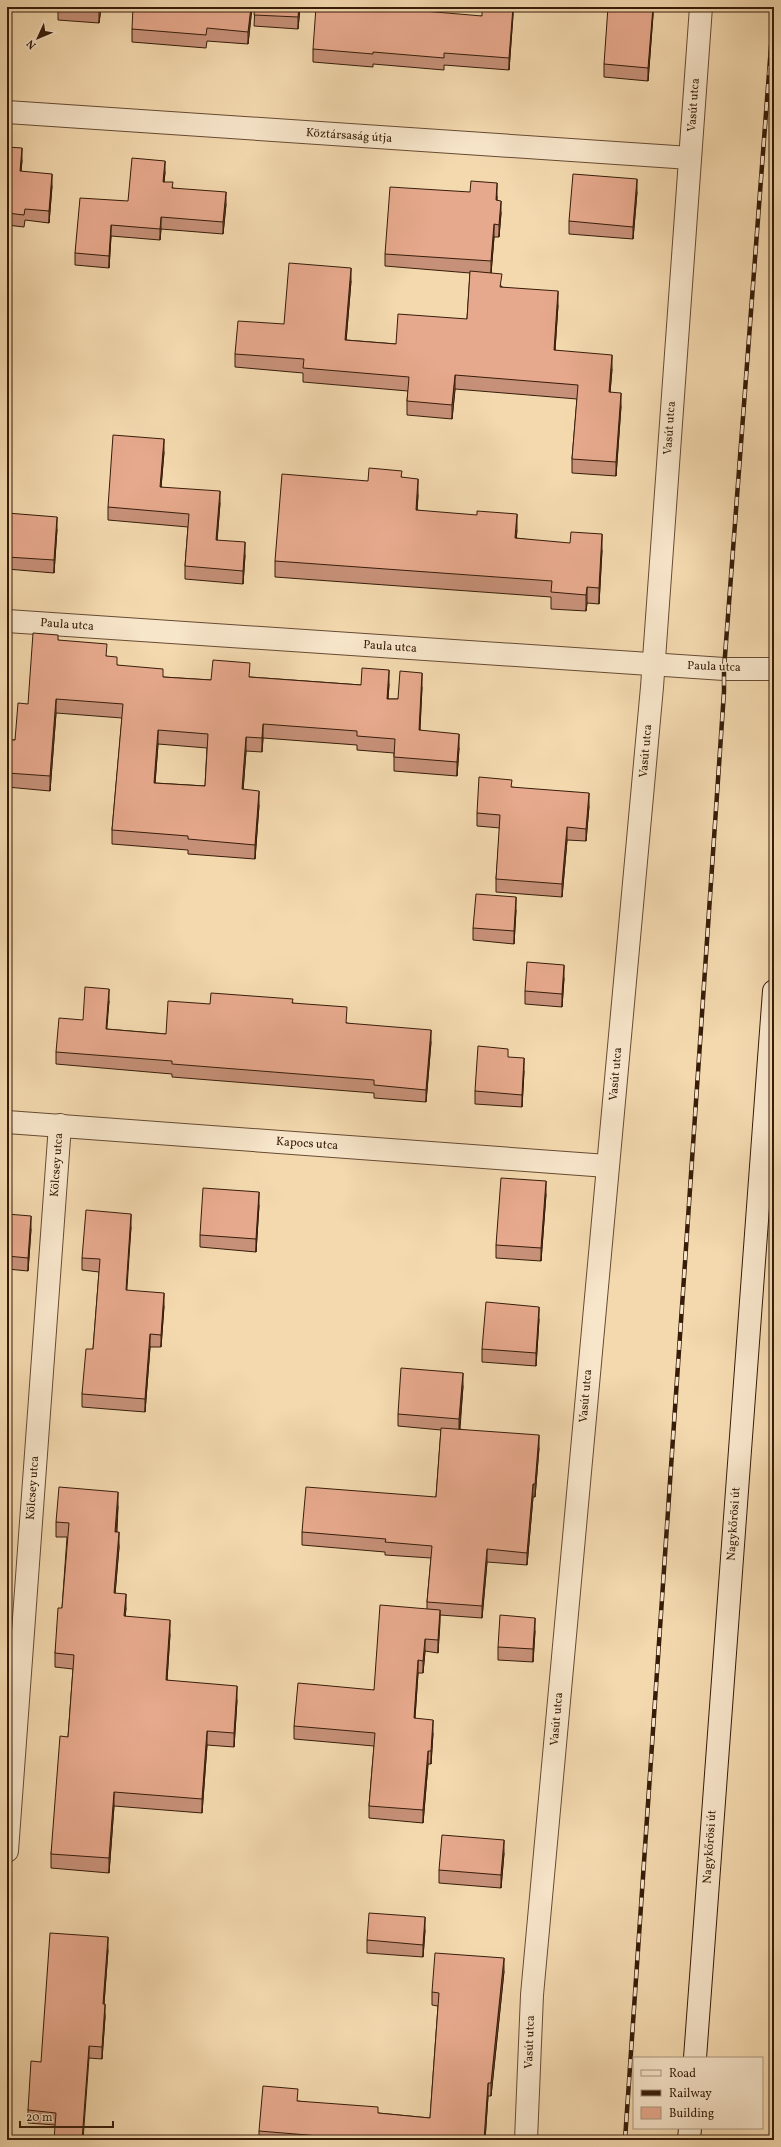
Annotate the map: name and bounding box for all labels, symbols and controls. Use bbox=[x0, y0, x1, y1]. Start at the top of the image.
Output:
north arrow bbox=[18, 18, 58, 58]
text: N bbox=[24, 36, 40, 52]
street label: Vasút utca bbox=[684, 78, 704, 132]
street label: Köztársaság útja bbox=[305, 125, 393, 147]
street label: Vasút utca bbox=[660, 401, 680, 455]
street label: Paula utca bbox=[40, 615, 94, 635]
street label: Paula utca bbox=[363, 637, 417, 657]
street label: Paula utca bbox=[687, 658, 741, 676]
street label: Vasút utca bbox=[636, 723, 656, 779]
street label: Vasút utca bbox=[606, 1046, 626, 1102]
street label: Kölcsey utca bbox=[47, 1132, 67, 1198]
street label: Kapocs utca bbox=[275, 1134, 339, 1154]
street label: Vasút utca bbox=[576, 1368, 596, 1424]
street label: Kölcsey utca bbox=[23, 1455, 43, 1521]
street label: Nagykőrösi út bbox=[723, 1487, 745, 1561]
street label: Vasút utca bbox=[547, 1691, 567, 1747]
street label: Nagykőrösi út bbox=[699, 1810, 721, 1884]
street label: Vasút utca bbox=[521, 2015, 539, 2069]
legend bbox=[633, 2057, 763, 2129]
text: Road bbox=[669, 2066, 696, 2082]
text: Railway bbox=[669, 2086, 712, 2102]
scale bar bbox=[20, 2103, 113, 2129]
text: Building bbox=[669, 2106, 714, 2122]
text: 20 m bbox=[26, 2110, 53, 2126]

